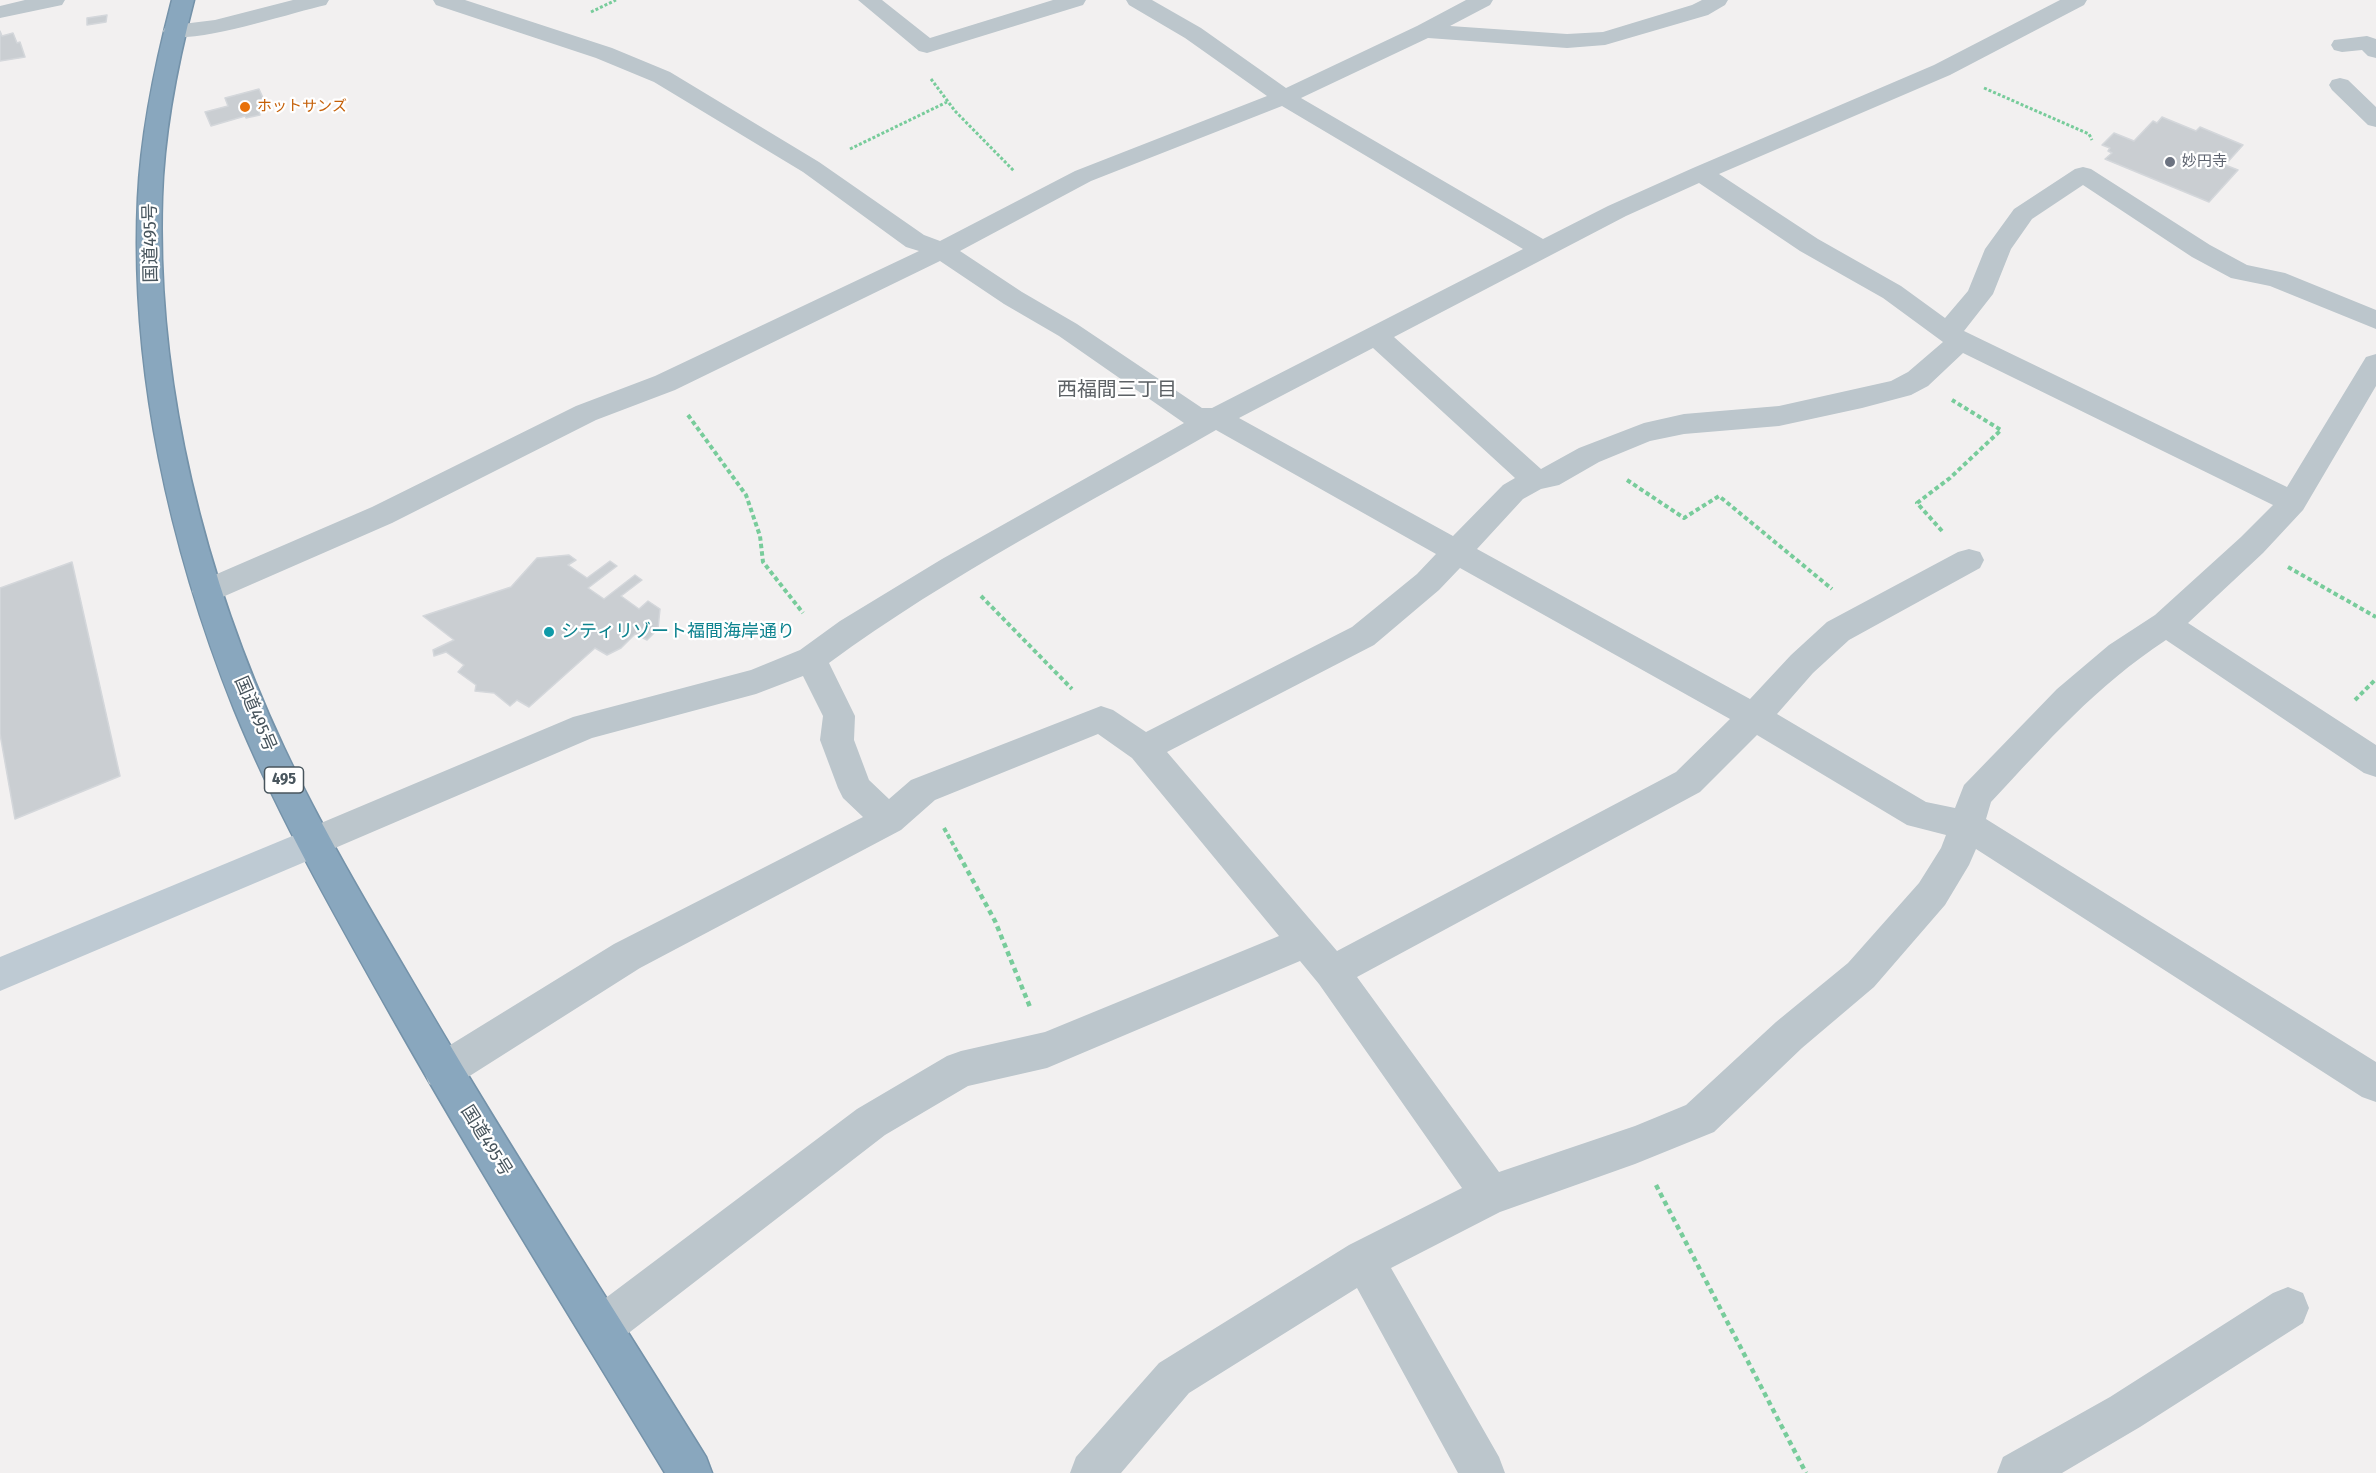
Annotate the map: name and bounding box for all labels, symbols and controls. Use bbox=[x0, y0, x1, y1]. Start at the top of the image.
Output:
place label: ホットサンズ bbox=[257, 98, 347, 116]
marker: ホットサンズ bbox=[238, 100, 252, 114]
place label: 妙円寺 bbox=[2182, 153, 2227, 171]
marker: 妙円寺 bbox=[2163, 155, 2177, 169]
street label: 国道495号 bbox=[140, 203, 162, 283]
district label: 西福間三丁目 bbox=[1057, 378, 1177, 402]
place label: シティリゾート福間海岸通り bbox=[561, 621, 795, 643]
marker: シティリゾート福間海岸通り bbox=[542, 625, 556, 639]
street label: 国道495号 bbox=[230, 673, 280, 755]
road number: 495 bbox=[264, 767, 304, 793]
street label: 国道495号 bbox=[456, 1102, 516, 1180]

